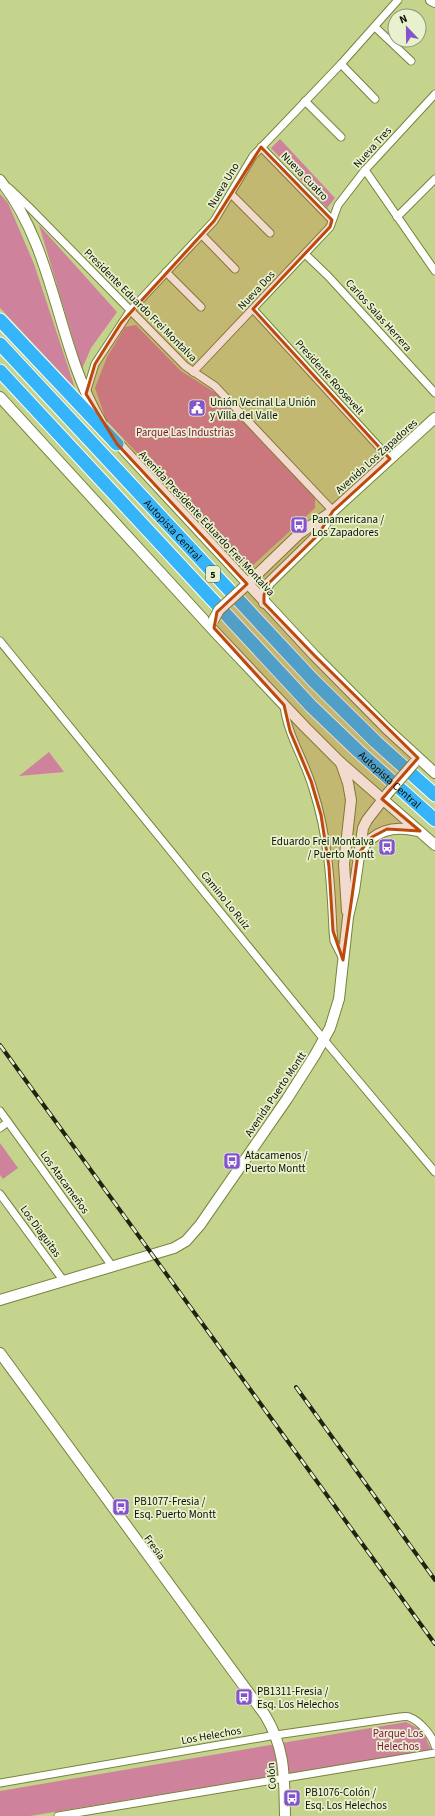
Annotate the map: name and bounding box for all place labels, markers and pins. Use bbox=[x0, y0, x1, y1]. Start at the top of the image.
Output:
place label: Unión Vecinal La Unión y Villa del Valle bbox=[210, 395, 316, 423]
public building icon: Unión Vecinal La Unión y Villa del Valle bbox=[187, 398, 207, 418]
place label: Panamericana / Los Zapadores bbox=[312, 512, 384, 540]
bus stop icon: Panamericana / Los Zapadores bbox=[289, 515, 309, 535]
place label: Eduardo Frei Montalva / Puerto Montt bbox=[271, 834, 374, 862]
bus stop icon: Eduardo Frei Montalva / Puerto Montt bbox=[377, 837, 397, 857]
place label: Atacamenos / Puerto Montt bbox=[245, 1148, 308, 1176]
bus stop icon: Atacamenos / Puerto Montt bbox=[222, 1151, 242, 1171]
place label: PB1077-Fresia / Esq. Puerto Montt bbox=[134, 1494, 216, 1522]
bus stop icon: PB1077-Fresia / Esq. Puerto Montt bbox=[111, 1497, 131, 1517]
place label: PB1311-Fresia / Esq. Los Helechos bbox=[257, 1684, 339, 1712]
bus stop icon: PB1311-Fresia / Esq. Los Helechos bbox=[234, 1687, 254, 1707]
place label: PB1076-Colón / Esq. Los Helechos bbox=[305, 1785, 387, 1813]
bus stop icon: PB1076-Colón / Esq. Los Helechos bbox=[282, 1788, 302, 1808]

